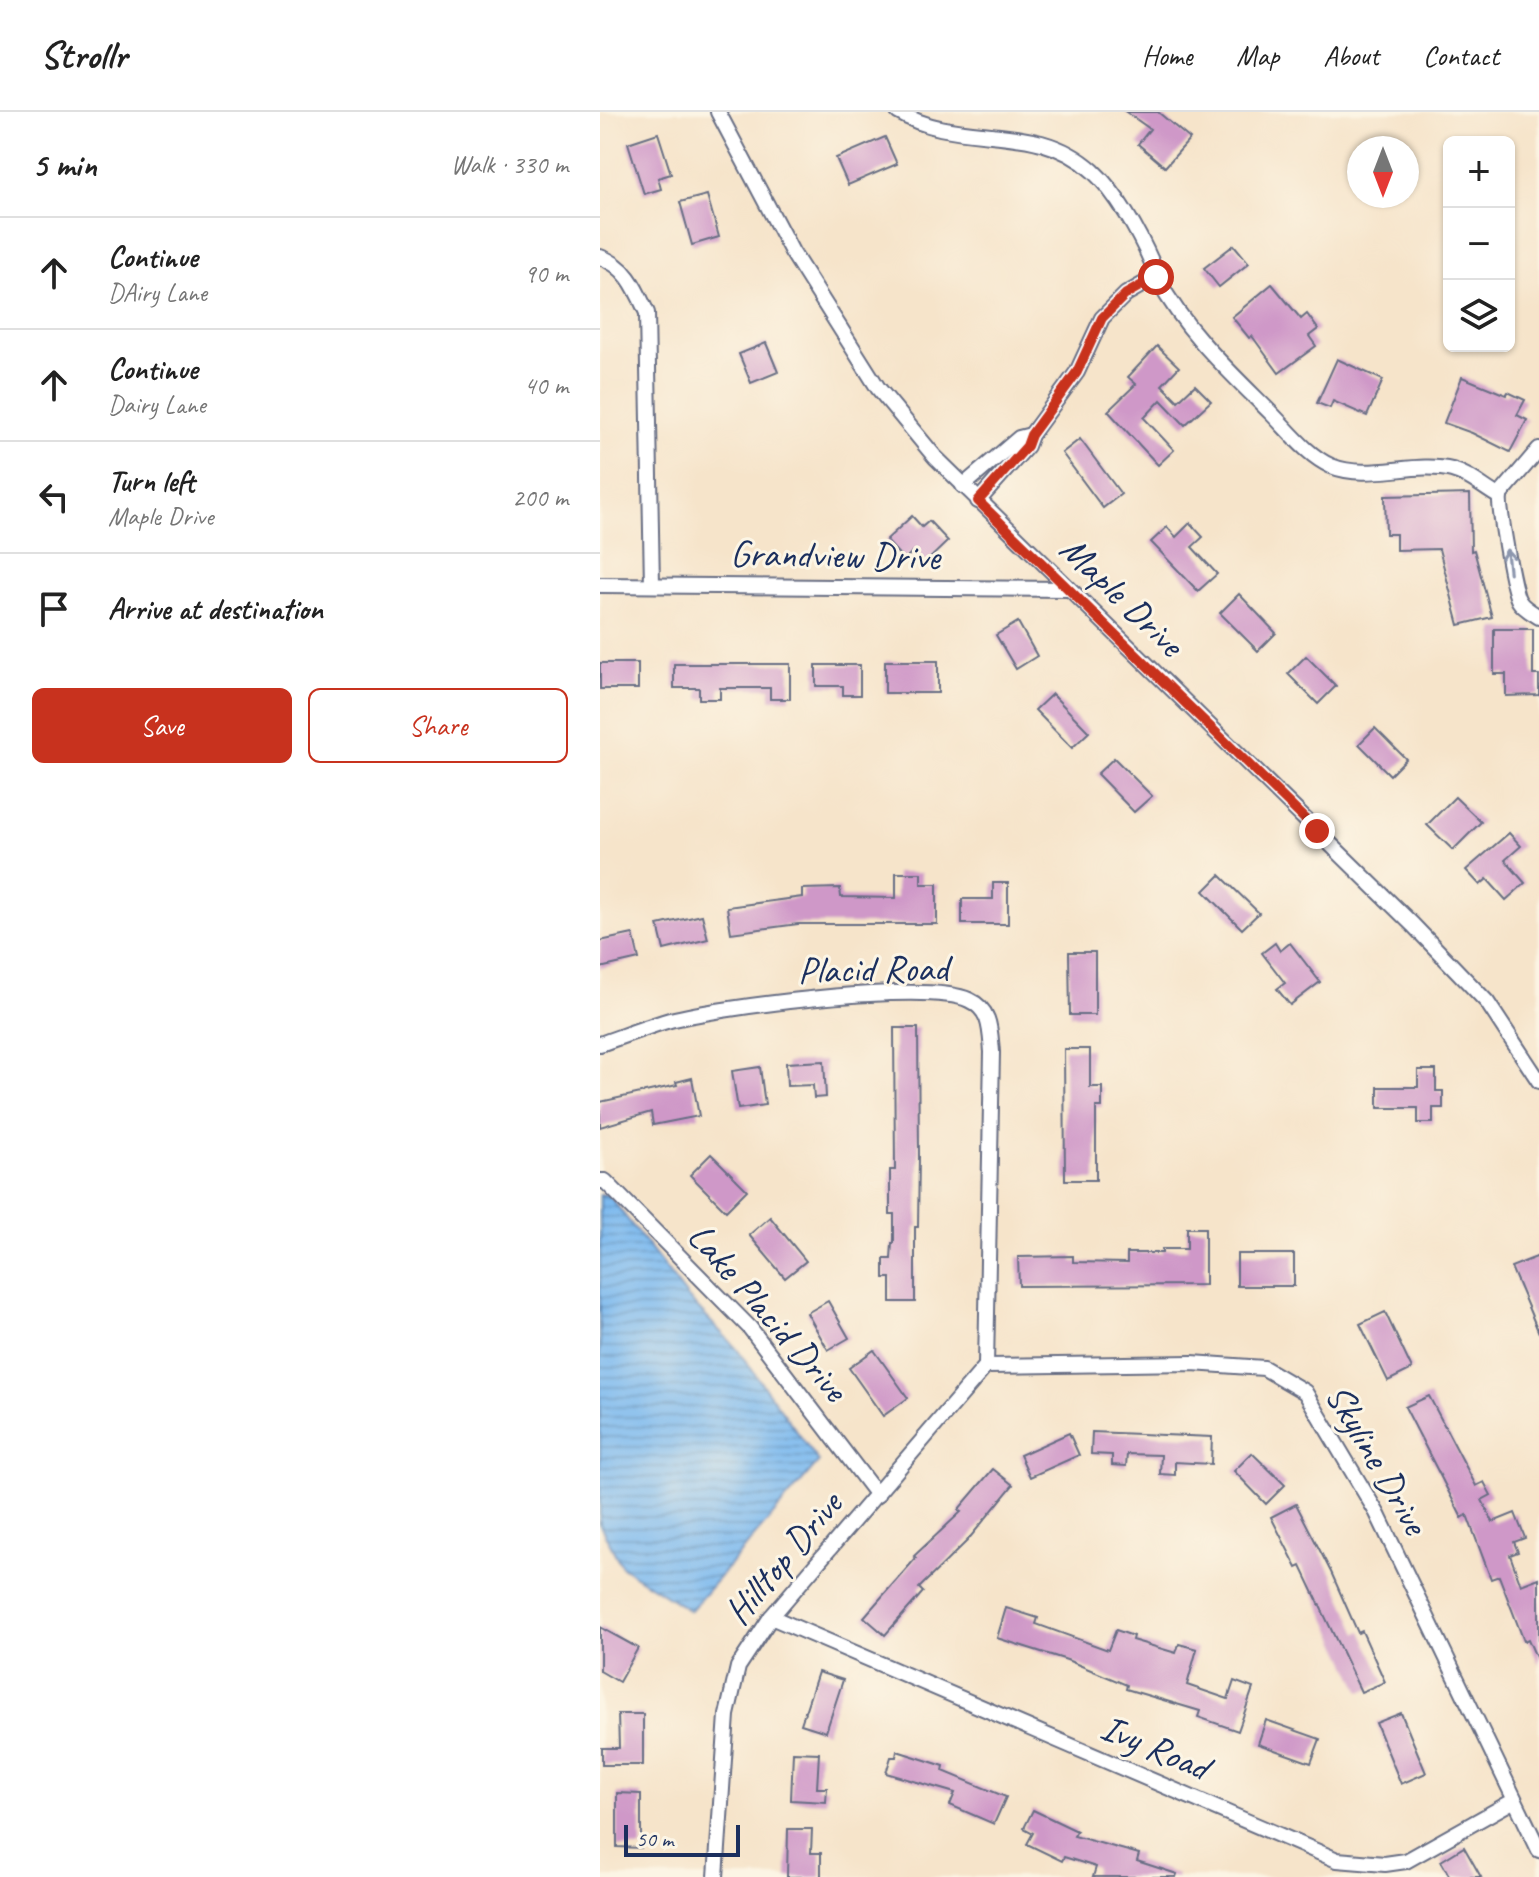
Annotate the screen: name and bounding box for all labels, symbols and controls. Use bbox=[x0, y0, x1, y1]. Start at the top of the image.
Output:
text: Strollr bbox=[40, 32, 127, 79]
text: Home bbox=[1142, 38, 1192, 73]
text: Map bbox=[1236, 38, 1279, 73]
text: About bbox=[1323, 38, 1379, 73]
text: Contact bbox=[1423, 38, 1499, 73]
north arrow bbox=[1347, 136, 1419, 208]
map controls bbox=[1443, 136, 1515, 352]
button: + bbox=[1443, 136, 1515, 208]
text: 5 min bbox=[32, 143, 97, 186]
text: Walk · 330 m bbox=[451, 148, 568, 181]
button: − bbox=[1443, 208, 1515, 280]
text: Continue bbox=[108, 238, 198, 276]
icon: ahead bbox=[32, 251, 76, 295]
text: 90 m bbox=[524, 257, 568, 290]
route start bbox=[1138, 259, 1174, 295]
text: DAiry Lane bbox=[108, 276, 207, 309]
button: layers bbox=[1443, 280, 1515, 352]
text: Continue bbox=[108, 350, 198, 388]
icon: ahead bbox=[32, 363, 76, 407]
text: 40 m bbox=[524, 369, 568, 402]
text: Dairy Lane bbox=[108, 388, 206, 421]
text: Turn left bbox=[108, 462, 195, 500]
icon: left bbox=[32, 475, 76, 519]
text: 200 m bbox=[512, 481, 568, 514]
text: Maple Drive bbox=[108, 500, 213, 533]
street label: Maple Drive bbox=[1050, 526, 1196, 668]
street label: Grandview Drive bbox=[730, 530, 943, 580]
one-way arrow bbox=[1501, 548, 1516, 575]
icon: arrive bbox=[32, 587, 76, 631]
text: Arrive at destination bbox=[108, 590, 323, 628]
button: Save bbox=[32, 688, 292, 763]
button: Share bbox=[308, 688, 568, 763]
route end bbox=[1299, 813, 1335, 849]
street label: Placid Road bbox=[797, 944, 955, 994]
street label: Lake Placid Drive bbox=[678, 1213, 860, 1413]
street label: Skyline Drive bbox=[1315, 1376, 1440, 1545]
street label: Hilltop Drive bbox=[714, 1480, 854, 1634]
street label: Ivy Road bbox=[1094, 1703, 1221, 1793]
scale bar bbox=[624, 1821, 740, 1857]
text: 50 m bbox=[636, 1825, 673, 1853]

